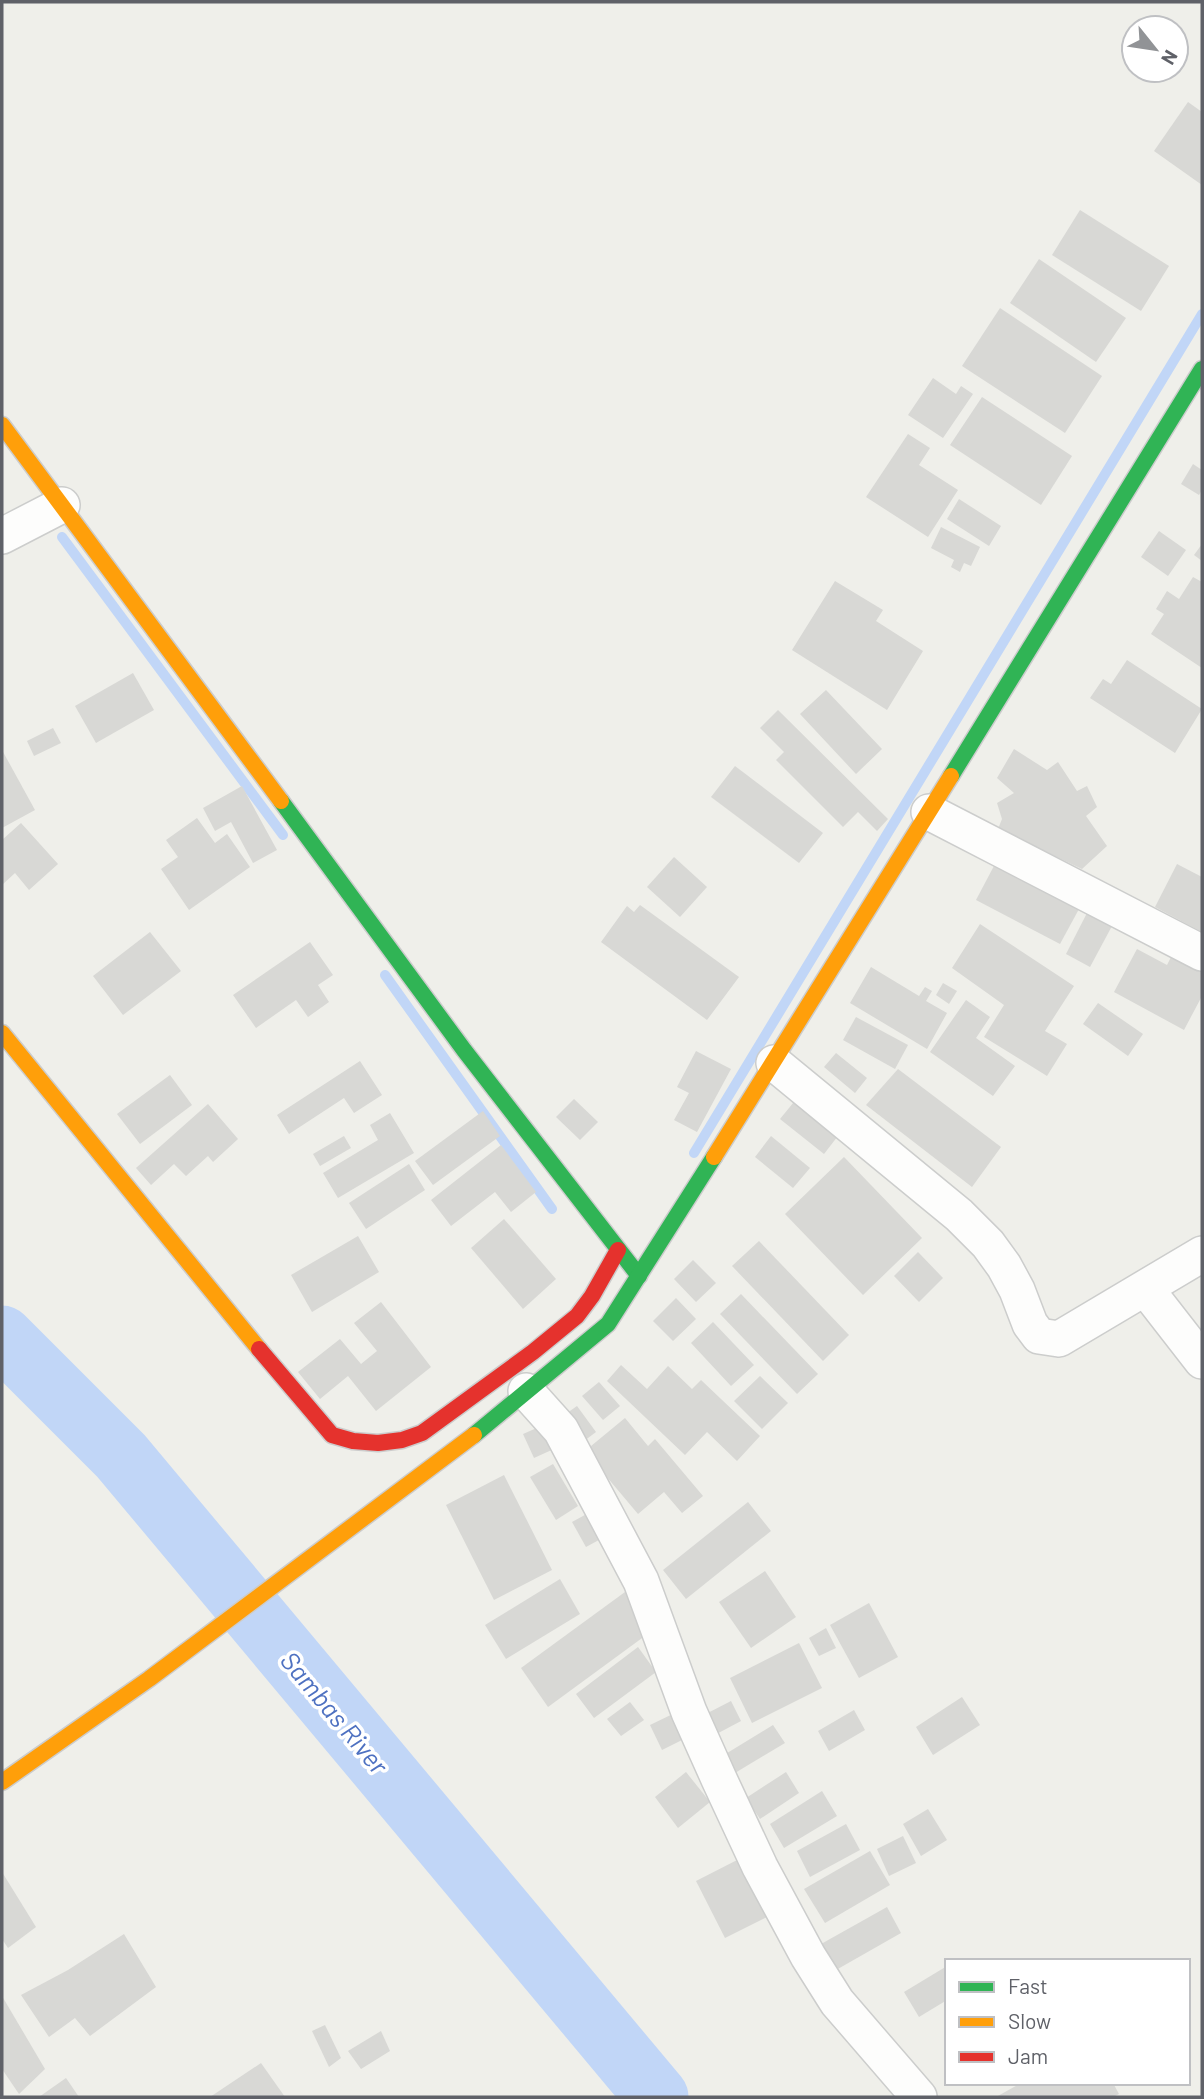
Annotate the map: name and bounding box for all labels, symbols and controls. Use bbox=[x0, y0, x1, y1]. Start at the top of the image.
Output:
north arrow bbox=[1120, 14, 1190, 84]
text: N bbox=[1157, 47, 1183, 69]
water label: Sambas River bbox=[275, 1645, 396, 1780]
legend bbox=[945, 1959, 1190, 2085]
text: Fast bbox=[1008, 1973, 1048, 1998]
text: Slow bbox=[1008, 2008, 1051, 2033]
text: Jam bbox=[1008, 2043, 1048, 2068]

